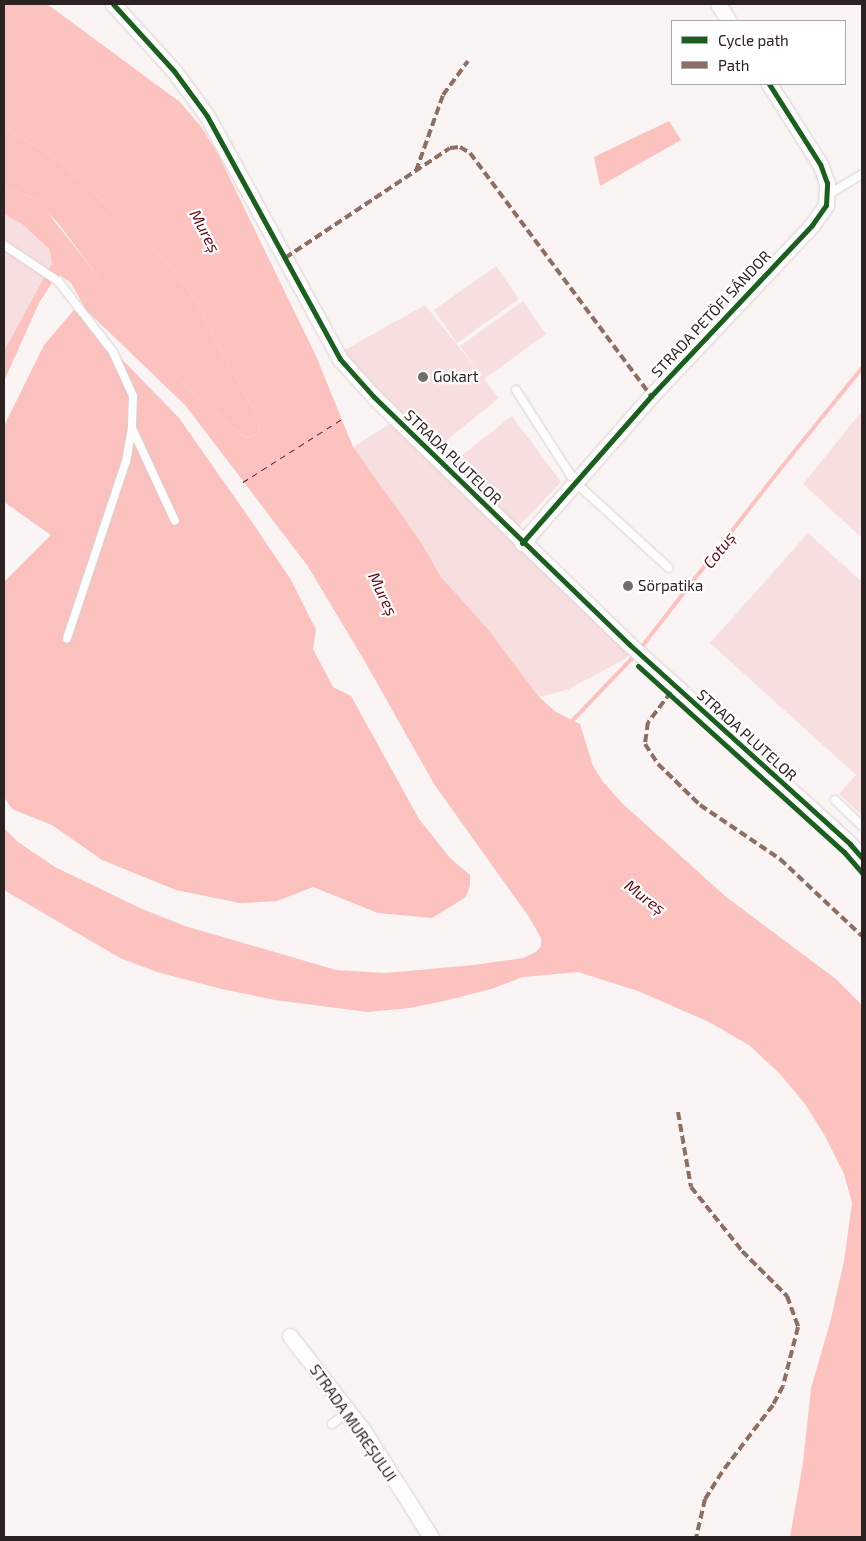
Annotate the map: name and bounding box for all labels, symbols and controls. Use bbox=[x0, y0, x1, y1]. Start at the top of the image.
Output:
legend bbox=[671, 20, 846, 85]
text: Cycle path bbox=[718, 31, 789, 49]
text: Path bbox=[718, 56, 749, 74]
water label: Mureș bbox=[186, 206, 224, 256]
street label: STRADA PETÖFI SÁNDOR bbox=[647, 247, 775, 381]
place label: Gokart bbox=[433, 368, 479, 386]
marker: Gokart bbox=[417, 371, 429, 383]
street label: STRADA PLUTELOR bbox=[401, 406, 505, 508]
water label: Cotuș bbox=[699, 528, 739, 572]
water label: Mureș bbox=[364, 569, 402, 619]
place label: Sörpatika bbox=[638, 577, 703, 595]
marker: Sörpatika bbox=[622, 580, 634, 592]
street label: STRADA PLUTELOR bbox=[693, 685, 801, 785]
water label: Mureș bbox=[621, 875, 669, 919]
street label: STRADA MUREȘULUI bbox=[306, 1361, 400, 1485]

